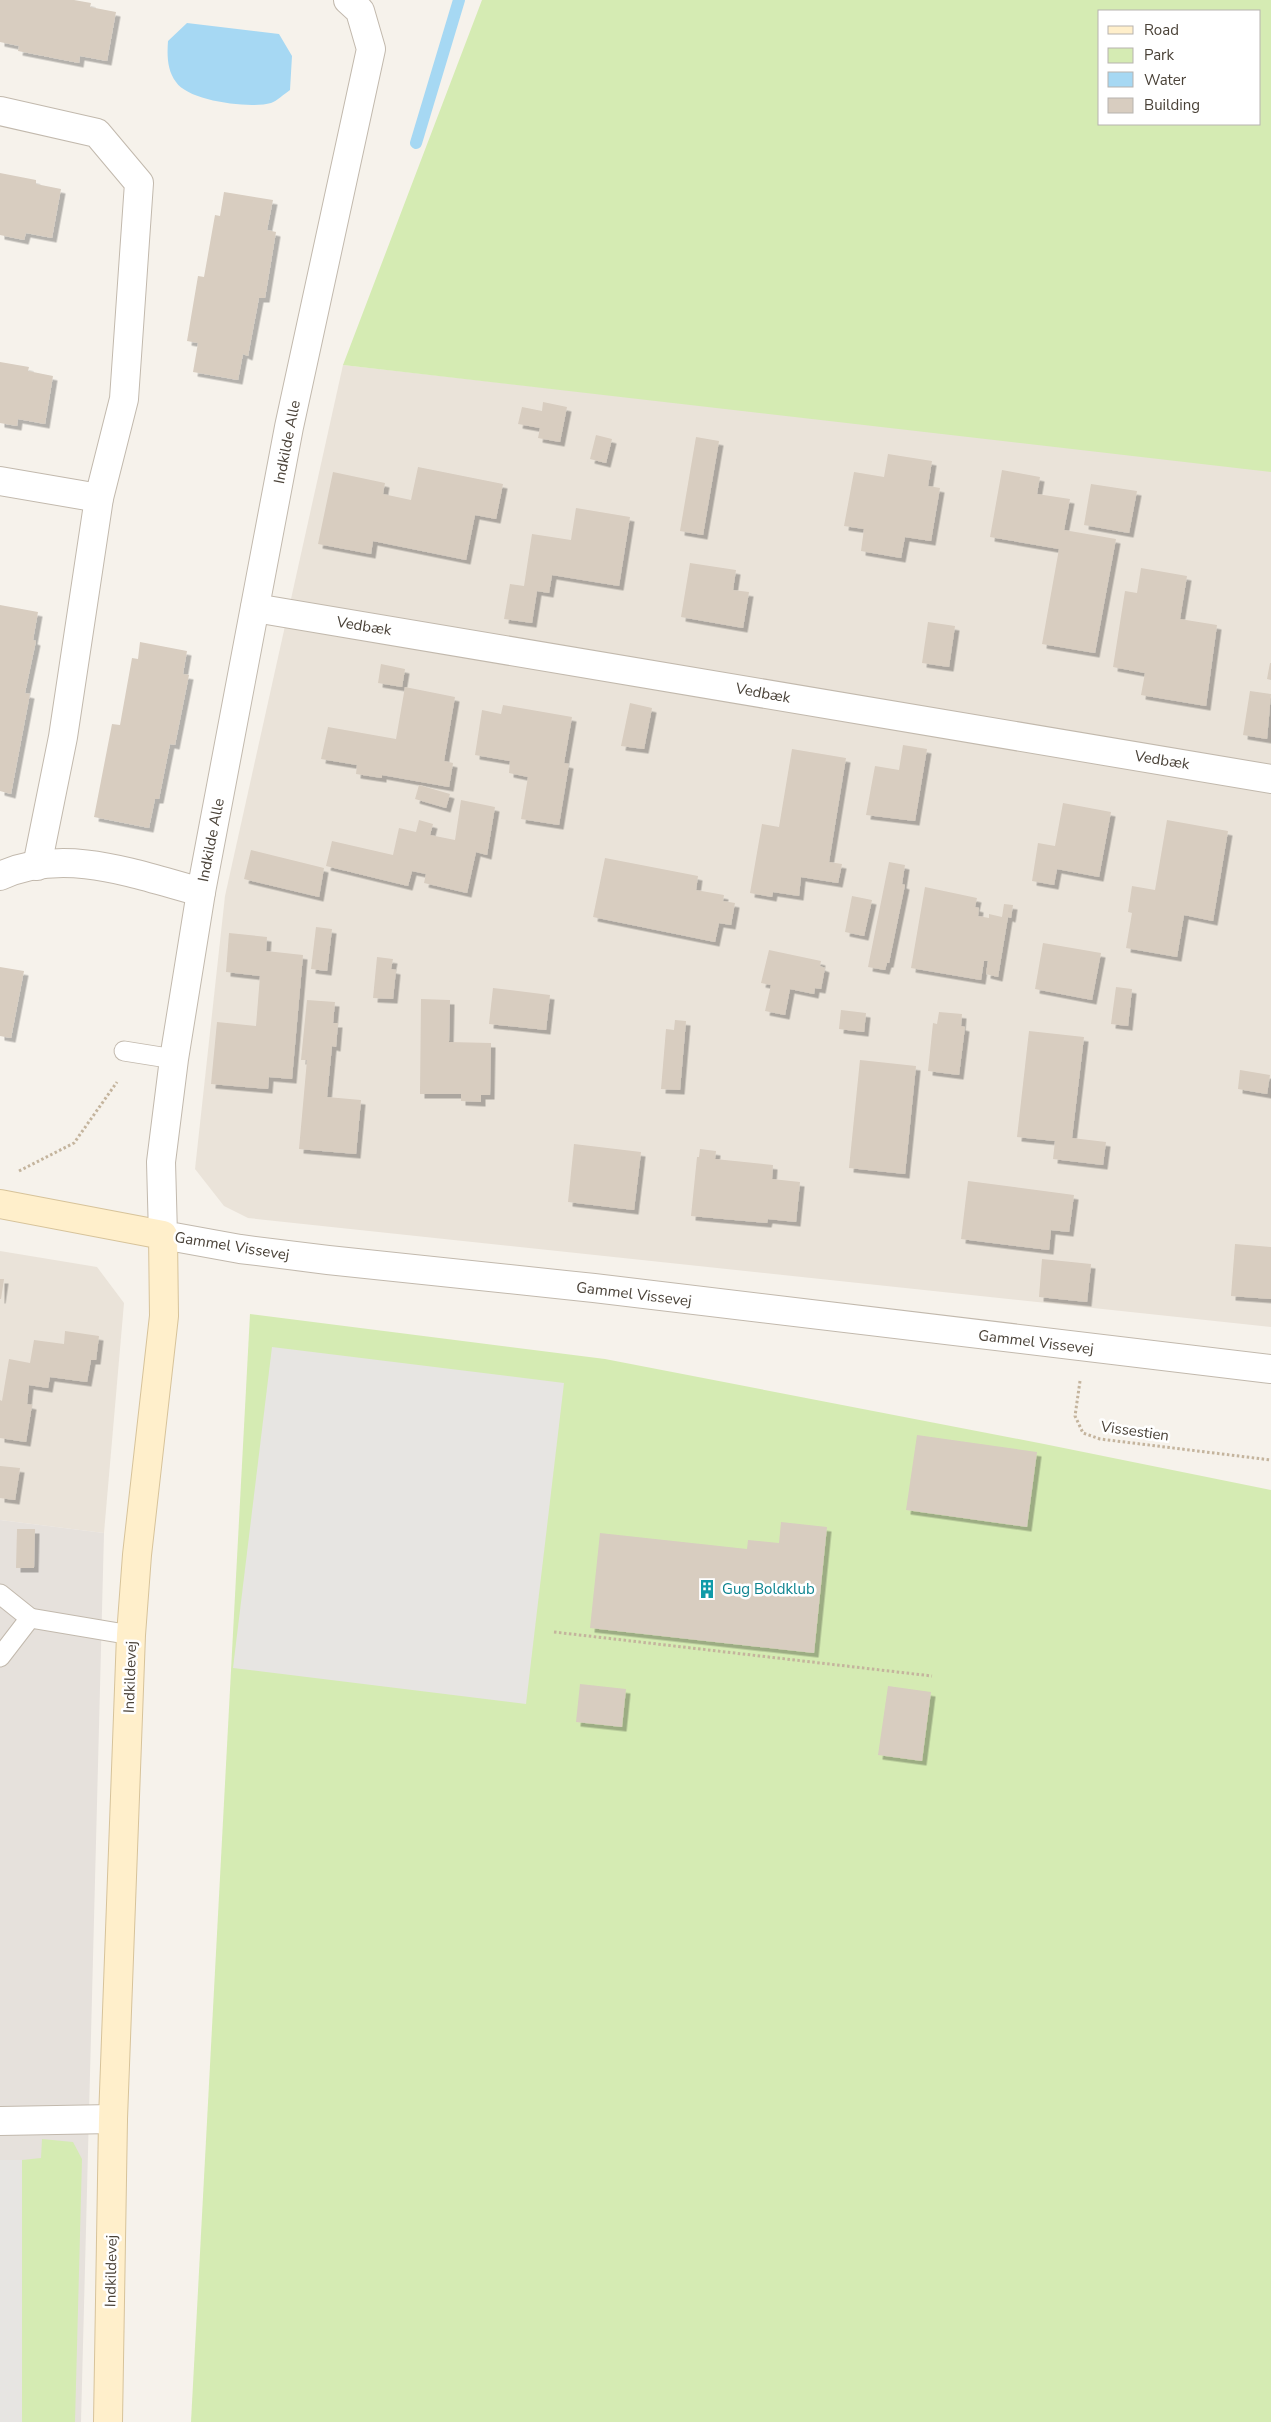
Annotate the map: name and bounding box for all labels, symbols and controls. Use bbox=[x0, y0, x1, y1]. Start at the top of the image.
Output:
legend bbox=[1098, 10, 1261, 125]
text: Road bbox=[1144, 20, 1179, 40]
text: Park bbox=[1144, 45, 1174, 65]
text: Water bbox=[1144, 70, 1187, 90]
text: Building bbox=[1144, 95, 1200, 115]
street label: Indkilde Alle bbox=[269, 398, 305, 486]
street label: Vedbæk bbox=[334, 612, 393, 640]
street label: Vedbæk bbox=[733, 678, 792, 708]
street label: Vedbæk bbox=[1132, 746, 1191, 774]
street label: Indkilde Alle bbox=[193, 796, 229, 884]
street label: Gammel Vissevej bbox=[173, 1227, 291, 1265]
street label: Gammel Vissevej bbox=[575, 1277, 693, 1311]
street label: Gammel Vissevej bbox=[977, 1325, 1095, 1359]
street label: Vissestien bbox=[1099, 1416, 1170, 1446]
building icon: Gug Boldklub bbox=[696, 1578, 718, 1600]
place label: Gug Boldklub bbox=[722, 1579, 815, 1599]
street label: Indkildevej bbox=[119, 1641, 141, 1713]
street label: Indkildevej bbox=[100, 2235, 122, 2307]

